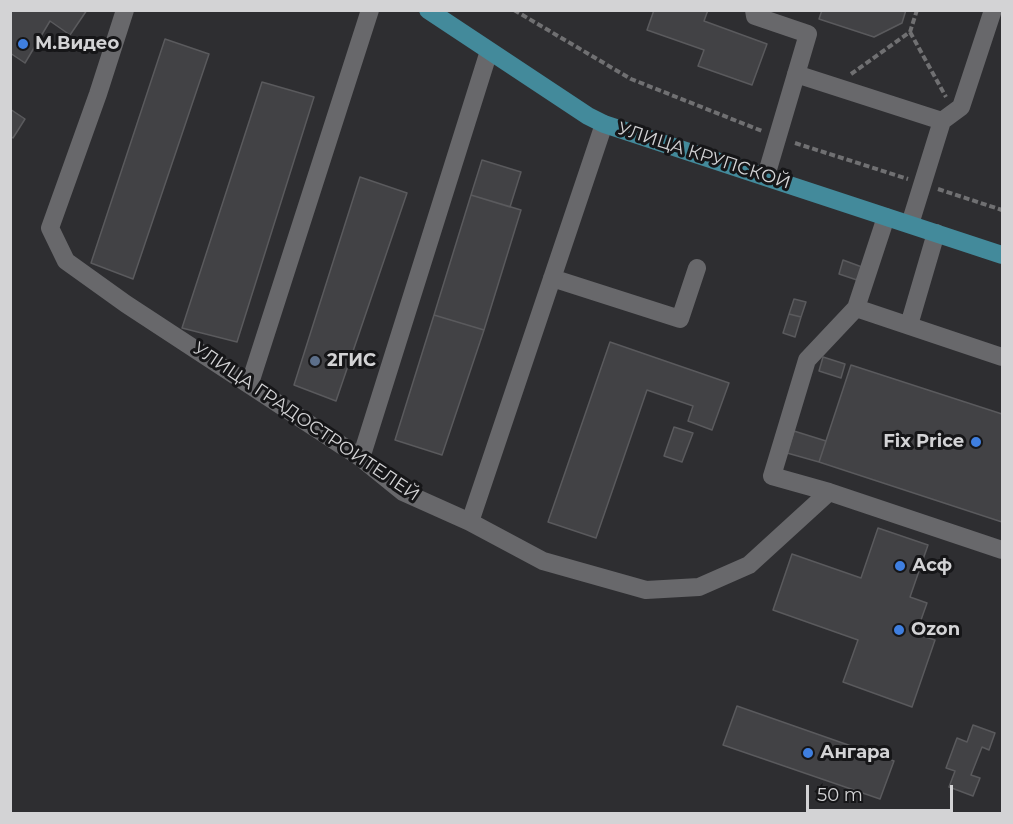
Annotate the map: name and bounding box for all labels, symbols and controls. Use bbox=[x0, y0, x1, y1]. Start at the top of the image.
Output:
place label: М.Видео bbox=[35, 33, 119, 55]
marker: М.Видео bbox=[16, 37, 30, 51]
street label: УЛИЦА КРУПСКОЙ bbox=[615, 118, 793, 194]
street label: УЛИЦА ГРАДОСТРОИТЕЛЕЙ bbox=[189, 338, 423, 506]
place label: 2ГИС bbox=[327, 350, 376, 372]
marker: 2ГИС bbox=[308, 354, 322, 368]
place label: Fix Price bbox=[883, 431, 964, 453]
marker: Fix Price bbox=[969, 435, 983, 449]
place label: Асф bbox=[912, 555, 952, 577]
marker: Асф bbox=[893, 559, 907, 573]
place label: Ozon bbox=[911, 619, 960, 641]
marker: Ozon bbox=[892, 623, 906, 637]
place label: Ангара bbox=[820, 742, 890, 764]
marker: Ангара bbox=[801, 746, 815, 760]
scale bar bbox=[809, 773, 956, 811]
text: 50 m bbox=[817, 784, 863, 806]

